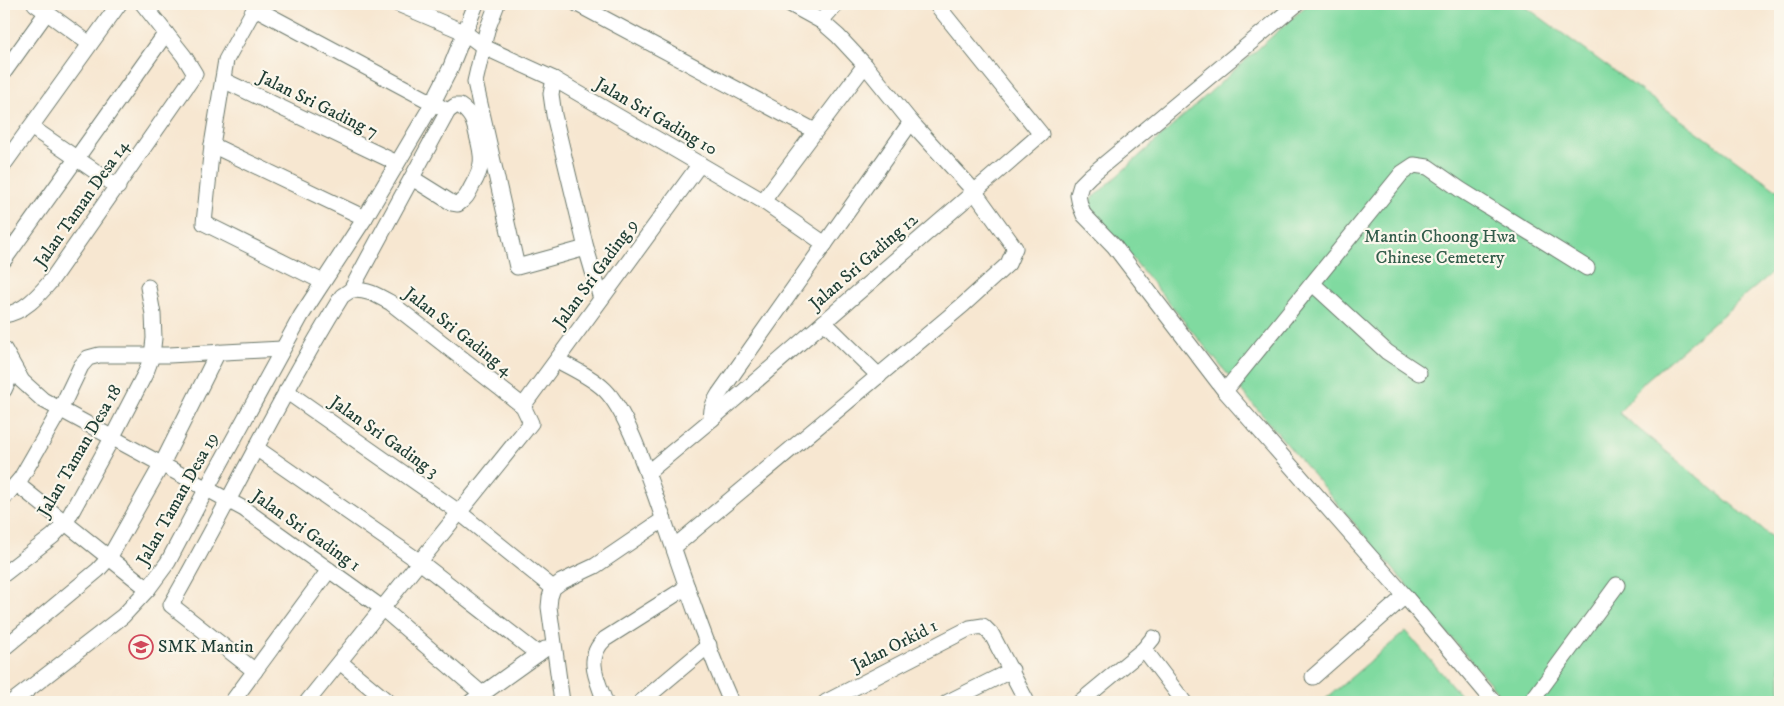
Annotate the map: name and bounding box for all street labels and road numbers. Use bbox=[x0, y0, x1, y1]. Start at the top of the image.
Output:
street label: Jalan Sri Gading 7 bbox=[253, 66, 382, 144]
street label: Jalan Sri Gading 10 bbox=[589, 72, 721, 161]
street label: Jalan Taman Desa 14 bbox=[29, 136, 134, 273]
street label: Jalan Sri Gading 12 bbox=[804, 209, 923, 316]
street label: Jalan Sri Gading 9 bbox=[548, 215, 643, 335]
street label: Jalan Sri Gading 4 bbox=[398, 282, 517, 382]
street label: Jalan Taman Desa 18 bbox=[32, 381, 127, 523]
street label: Jalan Sri Gading 3 bbox=[324, 390, 443, 483]
street label: Jalan Taman Desa 19 bbox=[131, 429, 224, 571]
street label: Jalan Sri Gading 1 bbox=[246, 484, 365, 577]
street label: Jalan Orkid 1 bbox=[847, 615, 941, 678]

